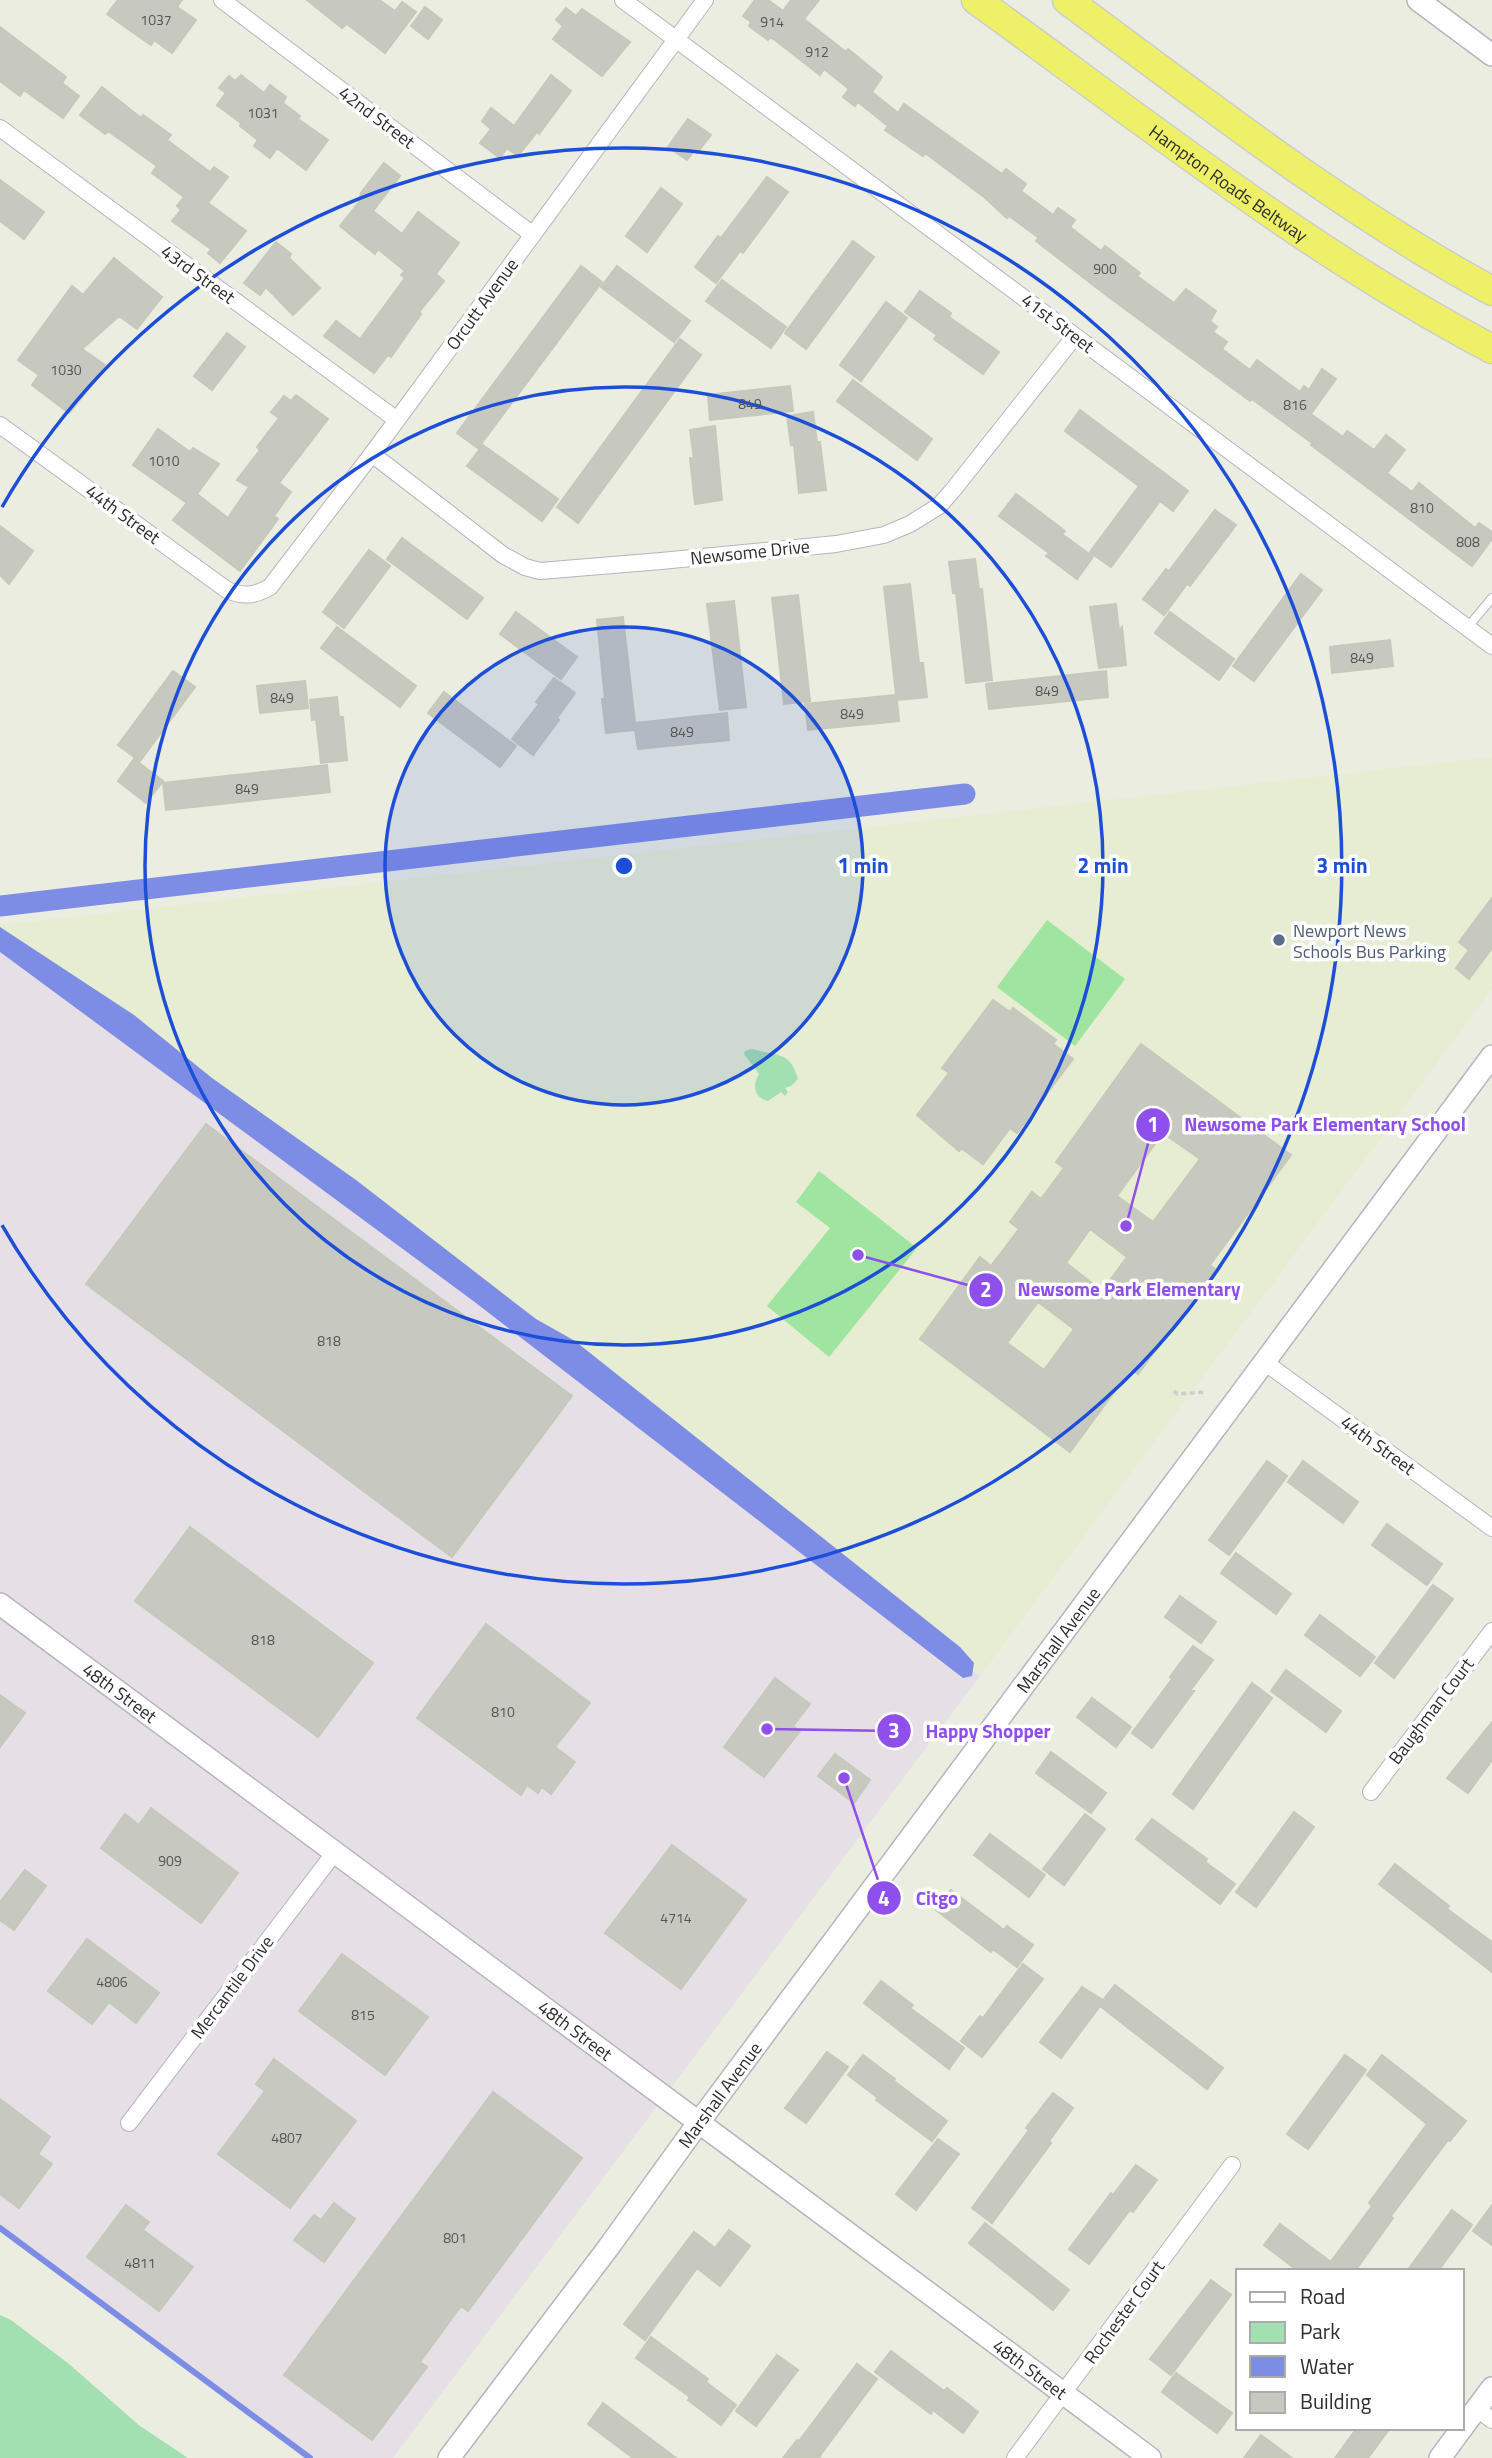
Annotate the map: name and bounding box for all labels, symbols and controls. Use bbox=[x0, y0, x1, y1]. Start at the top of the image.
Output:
house number: 1037 bbox=[140, 9, 172, 30]
house number: 914 bbox=[760, 11, 784, 32]
house number: 912 bbox=[805, 41, 829, 62]
street label: 42nd Street bbox=[333, 79, 421, 155]
house number: 1031 bbox=[247, 102, 279, 123]
street label: Hampton Roads Beltway bbox=[1144, 118, 1314, 248]
street label: 43rd Street bbox=[155, 238, 241, 311]
street label: Orcutt Avenue bbox=[439, 252, 525, 356]
house number: 900 bbox=[1093, 258, 1117, 279]
street label: 41st Street bbox=[1016, 287, 1101, 360]
house number: 1030 bbox=[50, 359, 82, 380]
house number: 849 bbox=[738, 393, 762, 414]
house number: 816 bbox=[1283, 394, 1307, 415]
house number: 1010 bbox=[148, 450, 180, 471]
street label: 44th Street bbox=[80, 478, 166, 551]
house number: 810 bbox=[1410, 497, 1434, 518]
house number: 808 bbox=[1456, 531, 1480, 552]
street label: Newsome Drive bbox=[689, 532, 811, 572]
house number: 849 bbox=[1350, 647, 1374, 668]
house number: 849 bbox=[1035, 680, 1059, 701]
house number: 849 bbox=[270, 687, 294, 708]
house number: 849 bbox=[840, 703, 864, 724]
house number: 849 bbox=[670, 721, 694, 742]
house number: 849 bbox=[235, 778, 259, 799]
text: 1 min bbox=[837, 849, 889, 881]
text: 2 min bbox=[1077, 849, 1129, 881]
text: 3 min bbox=[1316, 849, 1368, 881]
centre of rings bbox=[612, 854, 636, 878]
place label: Newport News Schools Bus Parking bbox=[1293, 917, 1446, 965]
marker: Newport News Schools Bus Parking bbox=[1271, 932, 1287, 948]
callout: Newsome Park Elementary School bbox=[1135, 1105, 1480, 1145]
text: 1 bbox=[1147, 1108, 1159, 1140]
text: Newsome Park Elementary School bbox=[1184, 1109, 1466, 1138]
callout: Newsome Park Elementary bbox=[969, 1270, 1255, 1310]
text: 2 bbox=[980, 1273, 992, 1305]
text: Newsome Park Elementary bbox=[1018, 1274, 1241, 1303]
house number: 818 bbox=[317, 1330, 341, 1351]
street label: 44th Street bbox=[1335, 1409, 1421, 1482]
street label: Marshall Avenue bbox=[1009, 1581, 1106, 1698]
house number: 818 bbox=[251, 1629, 275, 1650]
street label: Baughman Court bbox=[1382, 1651, 1481, 1770]
street label: 48th Street bbox=[77, 1656, 163, 1729]
house number: 810 bbox=[491, 1701, 515, 1722]
callout: Happy Shopper bbox=[876, 1711, 1065, 1751]
text: 3 bbox=[888, 1714, 900, 1746]
text: Happy Shopper bbox=[925, 1716, 1051, 1745]
house number: 909 bbox=[158, 1850, 182, 1871]
callout: Citgo bbox=[866, 1878, 972, 1918]
text: 4 bbox=[878, 1882, 890, 1914]
text: Citgo bbox=[916, 1883, 958, 1912]
house number: 4714 bbox=[660, 1907, 692, 1928]
street label: Mercantile Drive bbox=[184, 1930, 280, 2044]
house number: 4806 bbox=[96, 1971, 128, 1992]
street label: 48th Street bbox=[533, 1993, 619, 2067]
house number: 815 bbox=[351, 2004, 375, 2025]
street label: Marshall Avenue bbox=[671, 2036, 768, 2153]
house number: 4807 bbox=[271, 2127, 303, 2148]
house number: 801 bbox=[443, 2227, 467, 2248]
house number: 4811 bbox=[124, 2252, 156, 2273]
street label: Rochester Court bbox=[1077, 2254, 1171, 2369]
legend bbox=[1236, 2269, 1464, 2430]
text: Road bbox=[1300, 2280, 1345, 2312]
text: Park bbox=[1300, 2315, 1340, 2347]
street label: 48th Street bbox=[987, 2332, 1073, 2406]
text: Water bbox=[1300, 2350, 1354, 2382]
text: Building bbox=[1300, 2385, 1372, 2417]

